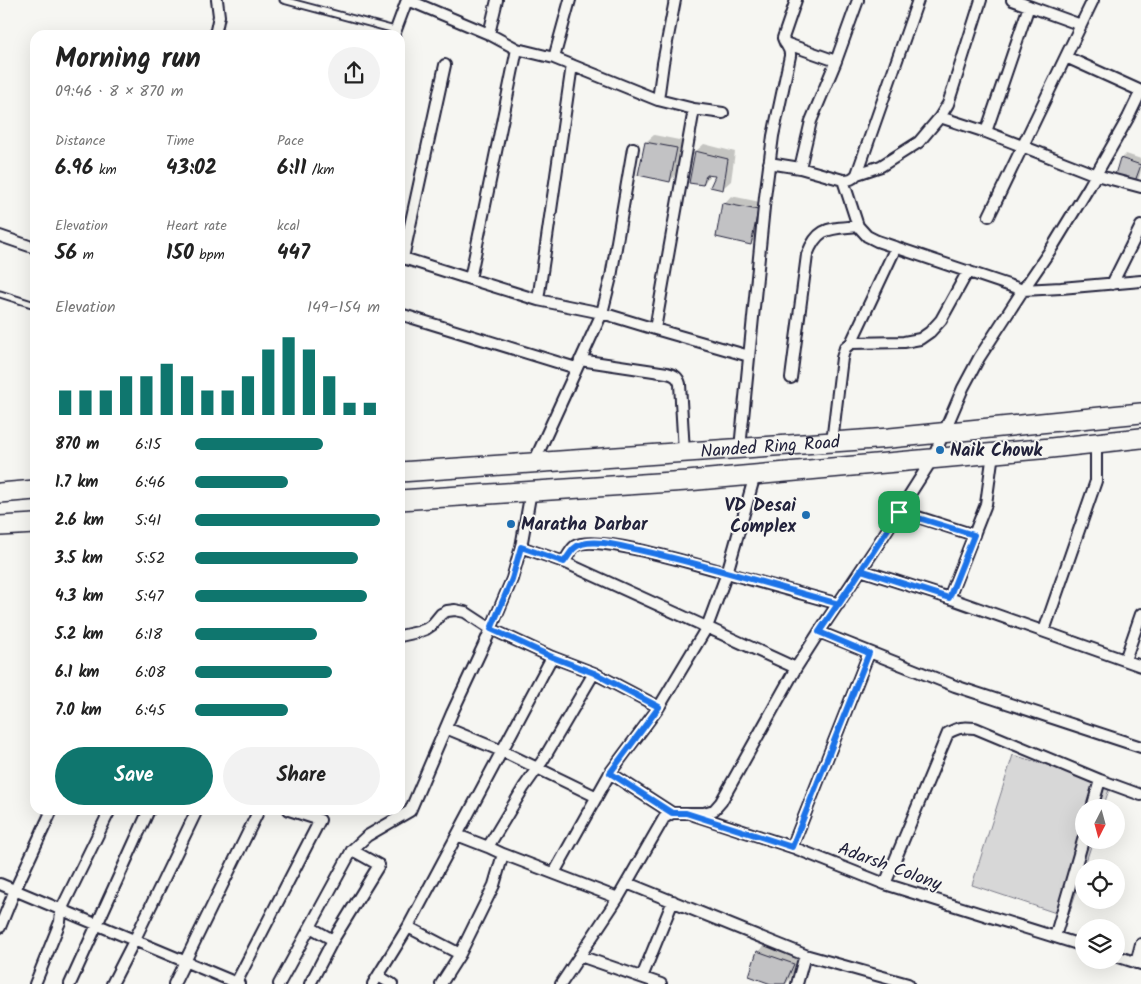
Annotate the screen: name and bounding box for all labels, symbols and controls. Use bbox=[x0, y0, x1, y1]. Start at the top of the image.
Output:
text: Morning run bbox=[55, 37, 201, 82]
button: share bbox=[328, 47, 380, 99]
text: 09:46 · 8 × 870 m bbox=[55, 79, 184, 104]
text: Distance bbox=[55, 130, 105, 152]
text: Time bbox=[166, 130, 194, 152]
text: Pace bbox=[277, 130, 304, 152]
text: 6.96 bbox=[55, 152, 93, 185]
text: 43:02 bbox=[166, 152, 217, 185]
text: 6:11 bbox=[277, 152, 306, 185]
text: km bbox=[93, 159, 117, 181]
text: /km bbox=[306, 159, 335, 181]
text: Elevation bbox=[55, 215, 108, 237]
text: Heart rate bbox=[166, 215, 227, 237]
text: kcal bbox=[277, 215, 300, 237]
text: 56 bbox=[55, 237, 77, 270]
text: 150 bbox=[166, 237, 194, 270]
text: 447 bbox=[277, 237, 310, 270]
text: m bbox=[77, 244, 94, 266]
text: bpm bbox=[194, 244, 225, 266]
text: Elevation bbox=[55, 295, 116, 320]
text: 149–154 m bbox=[307, 295, 380, 320]
street label: Nanded Ring Road bbox=[699, 428, 842, 467]
text: 870 m bbox=[55, 432, 99, 457]
text: 6:15 bbox=[135, 432, 161, 457]
place label: Naik Chowk bbox=[950, 437, 1043, 466]
marker: Naik Chowk bbox=[934, 444, 946, 456]
text: 1.7 km bbox=[55, 470, 98, 495]
text: 6:46 bbox=[135, 470, 166, 495]
pin bbox=[878, 491, 920, 533]
place label: VD Desai Complex bbox=[724, 492, 796, 542]
icon: arrive bbox=[885, 498, 913, 526]
text: 2.6 km bbox=[55, 508, 104, 533]
text: 5:41 bbox=[135, 508, 161, 533]
marker: VD Desai Complex bbox=[800, 509, 812, 521]
place label: Maratha Darbar bbox=[521, 511, 649, 540]
marker: Maratha Darbar bbox=[505, 518, 517, 530]
text: 3.5 km bbox=[55, 546, 103, 571]
text: 5:52 bbox=[135, 546, 165, 571]
text: 4.3 km bbox=[55, 584, 103, 609]
text: 5:47 bbox=[135, 584, 164, 609]
text: 5.2 km bbox=[55, 622, 103, 647]
text: 6:18 bbox=[135, 622, 163, 647]
text: 6.1 km bbox=[55, 660, 99, 685]
text: 6:08 bbox=[135, 660, 165, 685]
text: 7.0 km bbox=[55, 698, 102, 723]
text: 6:45 bbox=[135, 698, 165, 723]
button: Save bbox=[55, 747, 213, 805]
button: Share bbox=[223, 747, 380, 805]
north arrow bbox=[1075, 799, 1125, 849]
map controls bbox=[1075, 799, 1125, 969]
street label: Adarsh Colony bbox=[834, 835, 946, 900]
button: locate bbox=[1075, 859, 1125, 909]
button: layers bbox=[1075, 919, 1125, 969]

